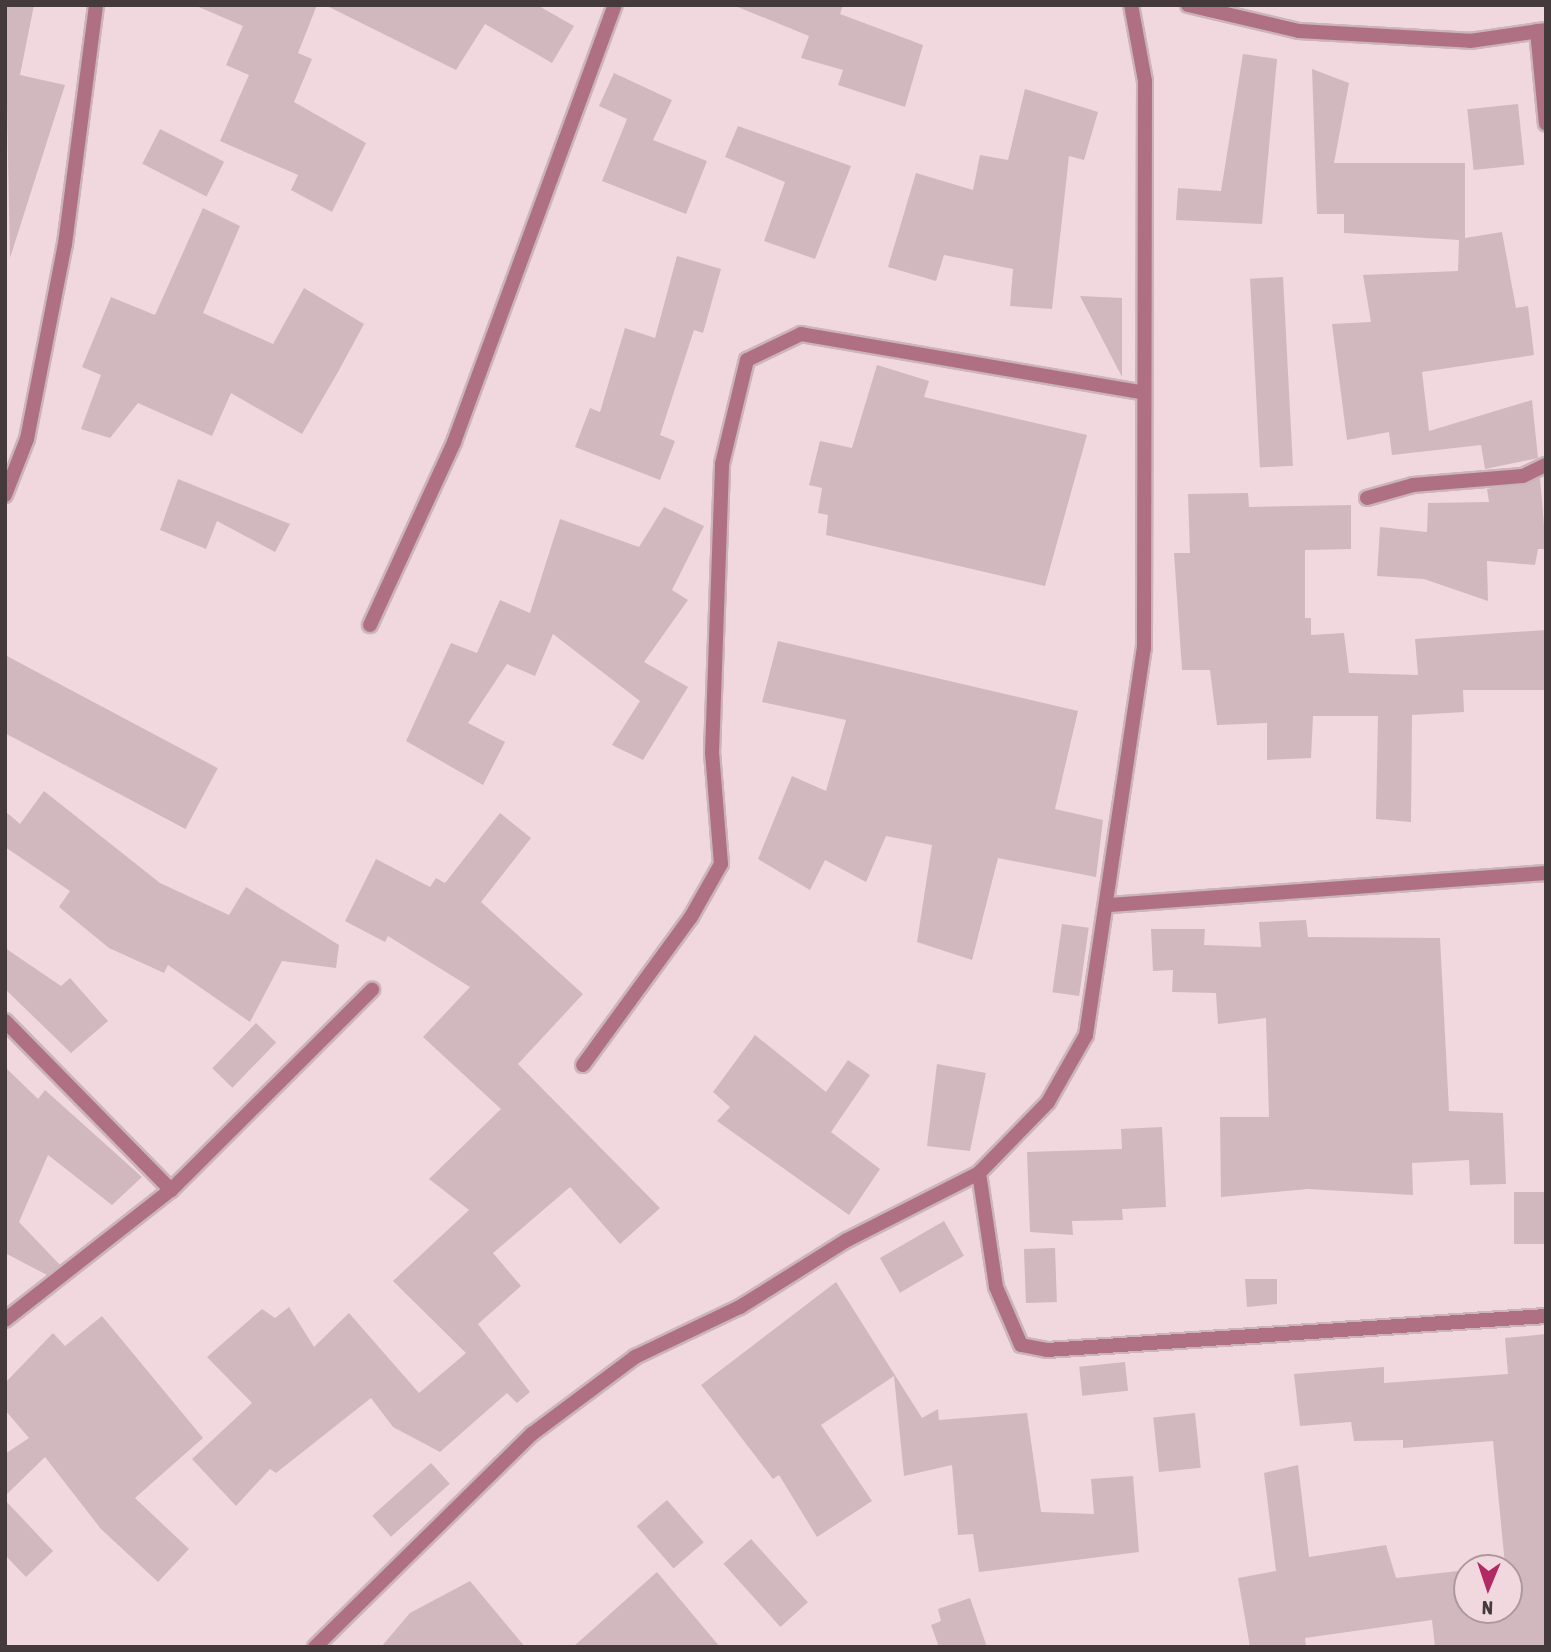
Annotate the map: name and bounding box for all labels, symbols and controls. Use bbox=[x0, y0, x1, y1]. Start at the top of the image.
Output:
north arrow bbox=[1453, 1554, 1523, 1624]
text: N bbox=[1481, 1597, 1493, 1619]

